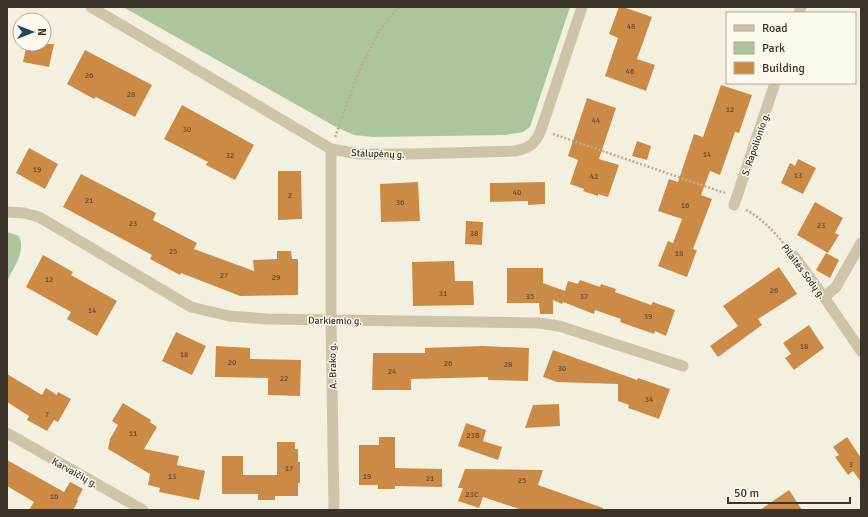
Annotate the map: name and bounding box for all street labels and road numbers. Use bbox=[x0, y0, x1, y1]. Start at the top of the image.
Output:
street label: S. Rapolionio g. bbox=[740, 111, 773, 178]
street label: Stalupėnų g. bbox=[351, 147, 405, 161]
street label: Pilaitės Sodų g. bbox=[779, 242, 828, 302]
street label: Darkiemio g. bbox=[308, 315, 362, 327]
street label: A. Brako g. bbox=[327, 343, 339, 389]
street label: Karvaičių g. bbox=[50, 455, 100, 491]

